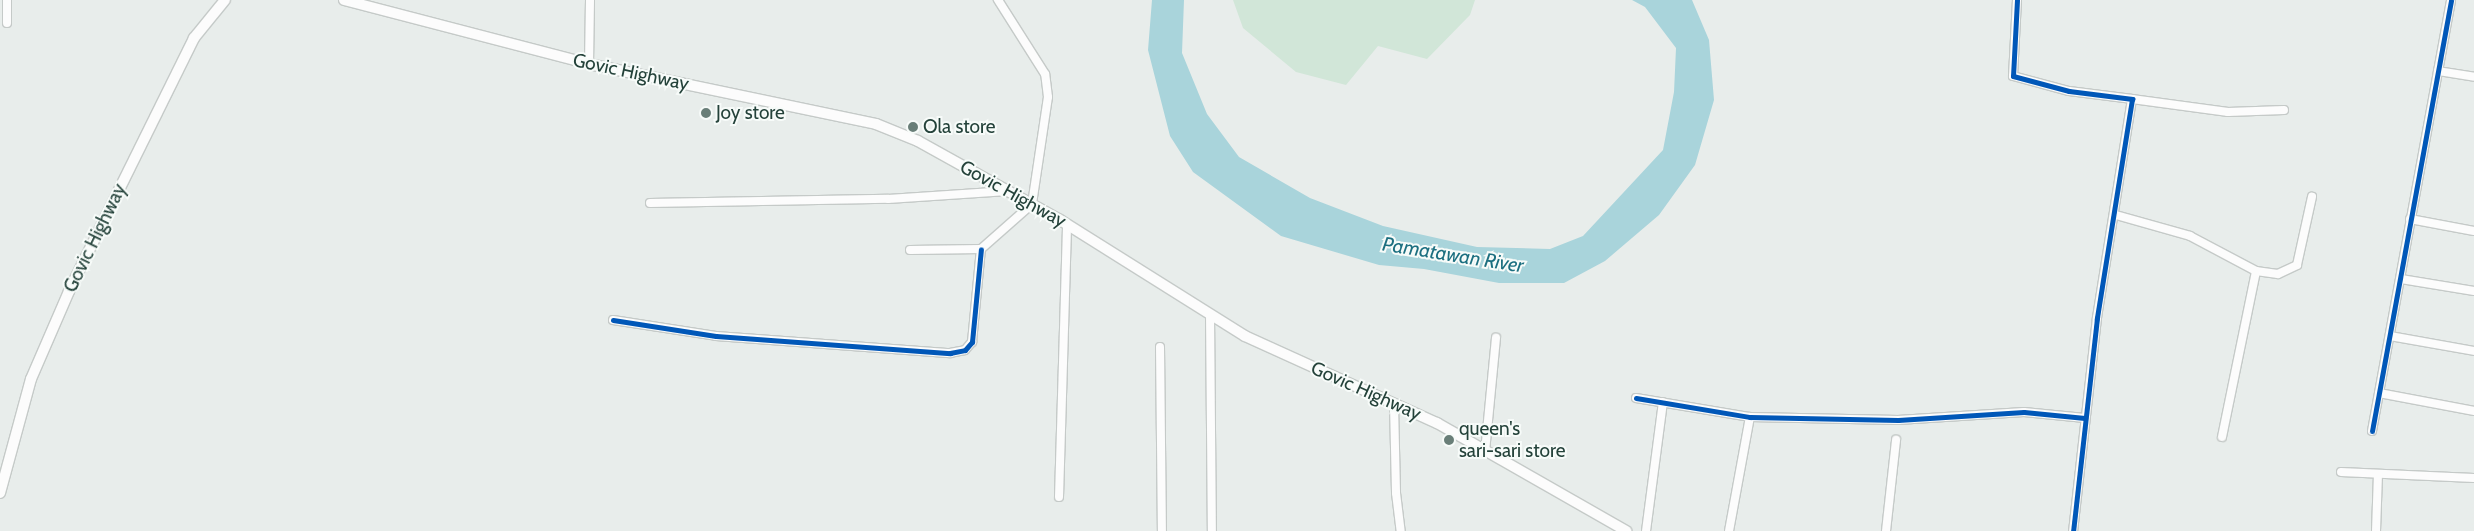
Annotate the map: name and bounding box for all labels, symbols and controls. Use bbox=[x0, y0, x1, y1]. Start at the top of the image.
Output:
street label: Govic Highway bbox=[571, 49, 691, 95]
place label: Joy store bbox=[716, 102, 785, 124]
marker: Joy store bbox=[700, 107, 712, 119]
place label: Ola store bbox=[923, 116, 996, 138]
marker: Ola store bbox=[907, 121, 919, 133]
street label: Govic Highway bbox=[956, 155, 1070, 233]
street label: Govic Highway bbox=[59, 180, 131, 296]
water label: Pamatawan River bbox=[1381, 232, 1525, 278]
street label: Govic Highway bbox=[1307, 357, 1425, 425]
place label: queen's sari-sari store bbox=[1459, 418, 1565, 462]
marker: queen's sari-sari store bbox=[1443, 434, 1455, 446]

